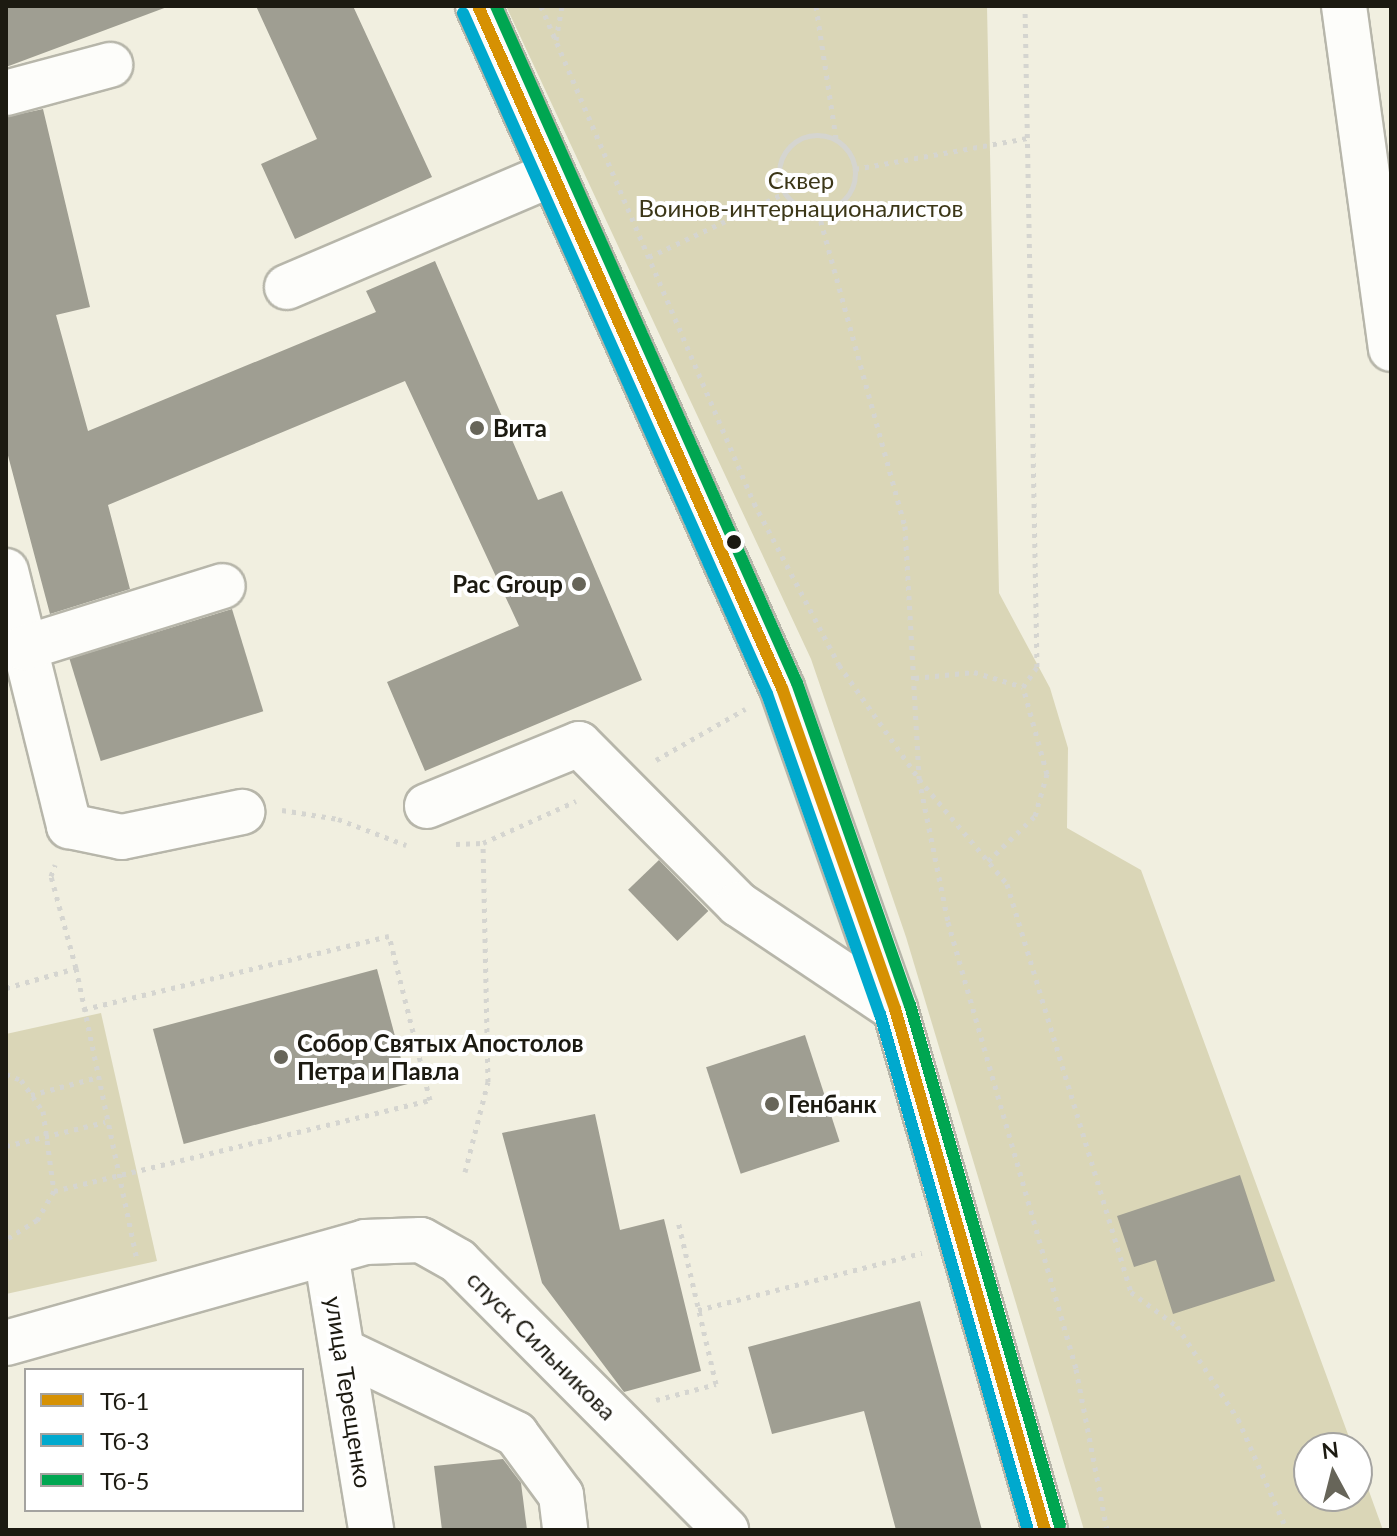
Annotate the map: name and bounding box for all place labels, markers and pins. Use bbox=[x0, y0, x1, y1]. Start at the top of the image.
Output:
place label: Вита bbox=[493, 414, 547, 442]
marker: Вита bbox=[468, 419, 486, 437]
unlabelled marker bbox=[726, 534, 742, 550]
place label: Pac Group bbox=[452, 570, 563, 598]
marker: Pac Group bbox=[570, 575, 588, 593]
place label: Собор Святых Апостолов Петра и Павла bbox=[297, 1029, 584, 1085]
marker: Собор Святых Апостолов Петра и Павла bbox=[272, 1048, 290, 1066]
place label: Генбанк bbox=[788, 1090, 876, 1118]
marker: Генбанк bbox=[763, 1095, 781, 1113]

